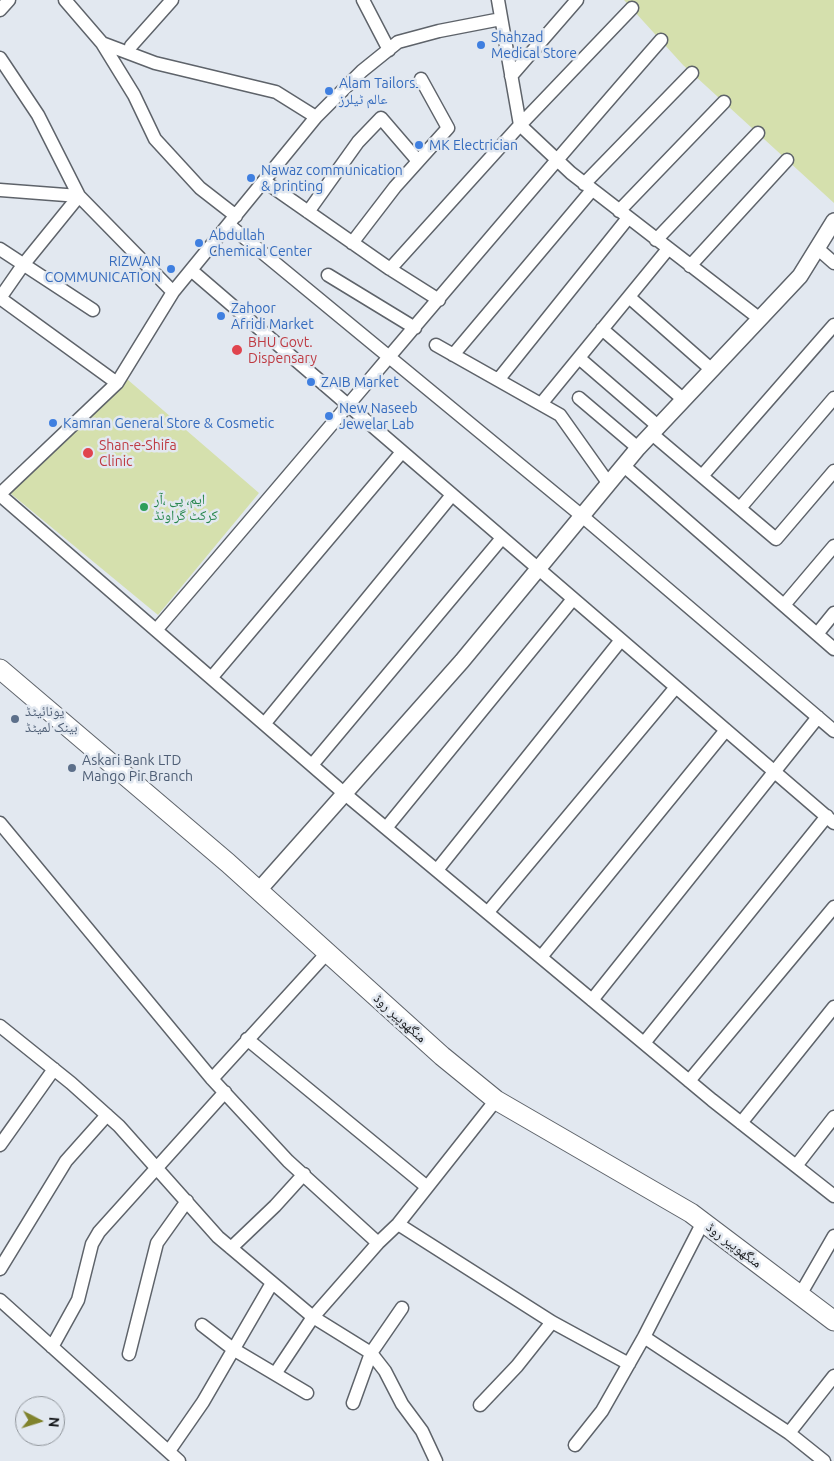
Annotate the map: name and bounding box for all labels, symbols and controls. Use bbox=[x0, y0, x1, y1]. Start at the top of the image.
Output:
place label: Shahzad Medical Store bbox=[491, 29, 577, 62]
marker: Shahzad Medical Store bbox=[475, 39, 487, 51]
place label: Alam Tailors۔ عالم ٹیلرز bbox=[339, 75, 419, 108]
marker: Alam Tailors۔ عالم ٹیلرز bbox=[323, 85, 335, 97]
place label: MK Electrician bbox=[429, 137, 518, 153]
marker: MK Electrician bbox=[413, 139, 425, 151]
place label: Nawaz communication & printing bbox=[261, 162, 403, 194]
marker: Nawaz communication & printing bbox=[245, 172, 257, 184]
place label: Abdullah Chemical Center bbox=[209, 227, 312, 260]
marker: Abdullah Chemical Center bbox=[193, 237, 205, 249]
place label: RIZWAN COMMUNICATION bbox=[45, 253, 161, 286]
marker: RIZWAN COMMUNICATION bbox=[165, 263, 177, 275]
place label: Zahoor Afridi Market bbox=[231, 300, 314, 332]
marker: Zahoor Afridi Market bbox=[215, 310, 227, 322]
place label: BHU Govt. Dispensary bbox=[248, 334, 317, 367]
marker: BHU Govt. Dispensary bbox=[230, 343, 244, 357]
place label: ZAIB Market bbox=[321, 374, 399, 390]
marker: ZAIB Market bbox=[305, 376, 317, 388]
place label: New Naseeb Jewelar Lab bbox=[339, 400, 418, 432]
marker: New Naseeb Jewelar Lab bbox=[323, 410, 335, 422]
place label: Kamran General Store & Cosmetic bbox=[63, 415, 274, 431]
marker: Kamran General Store & Cosmetic bbox=[47, 417, 59, 429]
place label: Shan-e-Shifa Clinic bbox=[99, 437, 177, 470]
marker: Shan-e-Shifa Clinic bbox=[81, 446, 95, 460]
place label: ایم، پی ،آر کرکٹ گراونڈ bbox=[154, 491, 218, 524]
marker: ایم، پی ،آر کرکٹ گراونڈ bbox=[138, 501, 150, 513]
place label: یونائیٹڈ بینک لمیٹڈ bbox=[25, 703, 78, 736]
marker: یونائیٹڈ بینک لمیٹڈ bbox=[9, 713, 21, 725]
place label: Askari Bank LTD Mango Pir Branch bbox=[82, 752, 193, 784]
marker: Askari Bank LTD Mango Pir Branch bbox=[66, 762, 78, 774]
street label: منگھوپیر روڈ bbox=[370, 990, 430, 1046]
street label: منگھوپیر روڈ bbox=[703, 1219, 765, 1271]
north arrow bbox=[15, 1396, 65, 1446]
text: N bbox=[46, 1416, 62, 1428]

